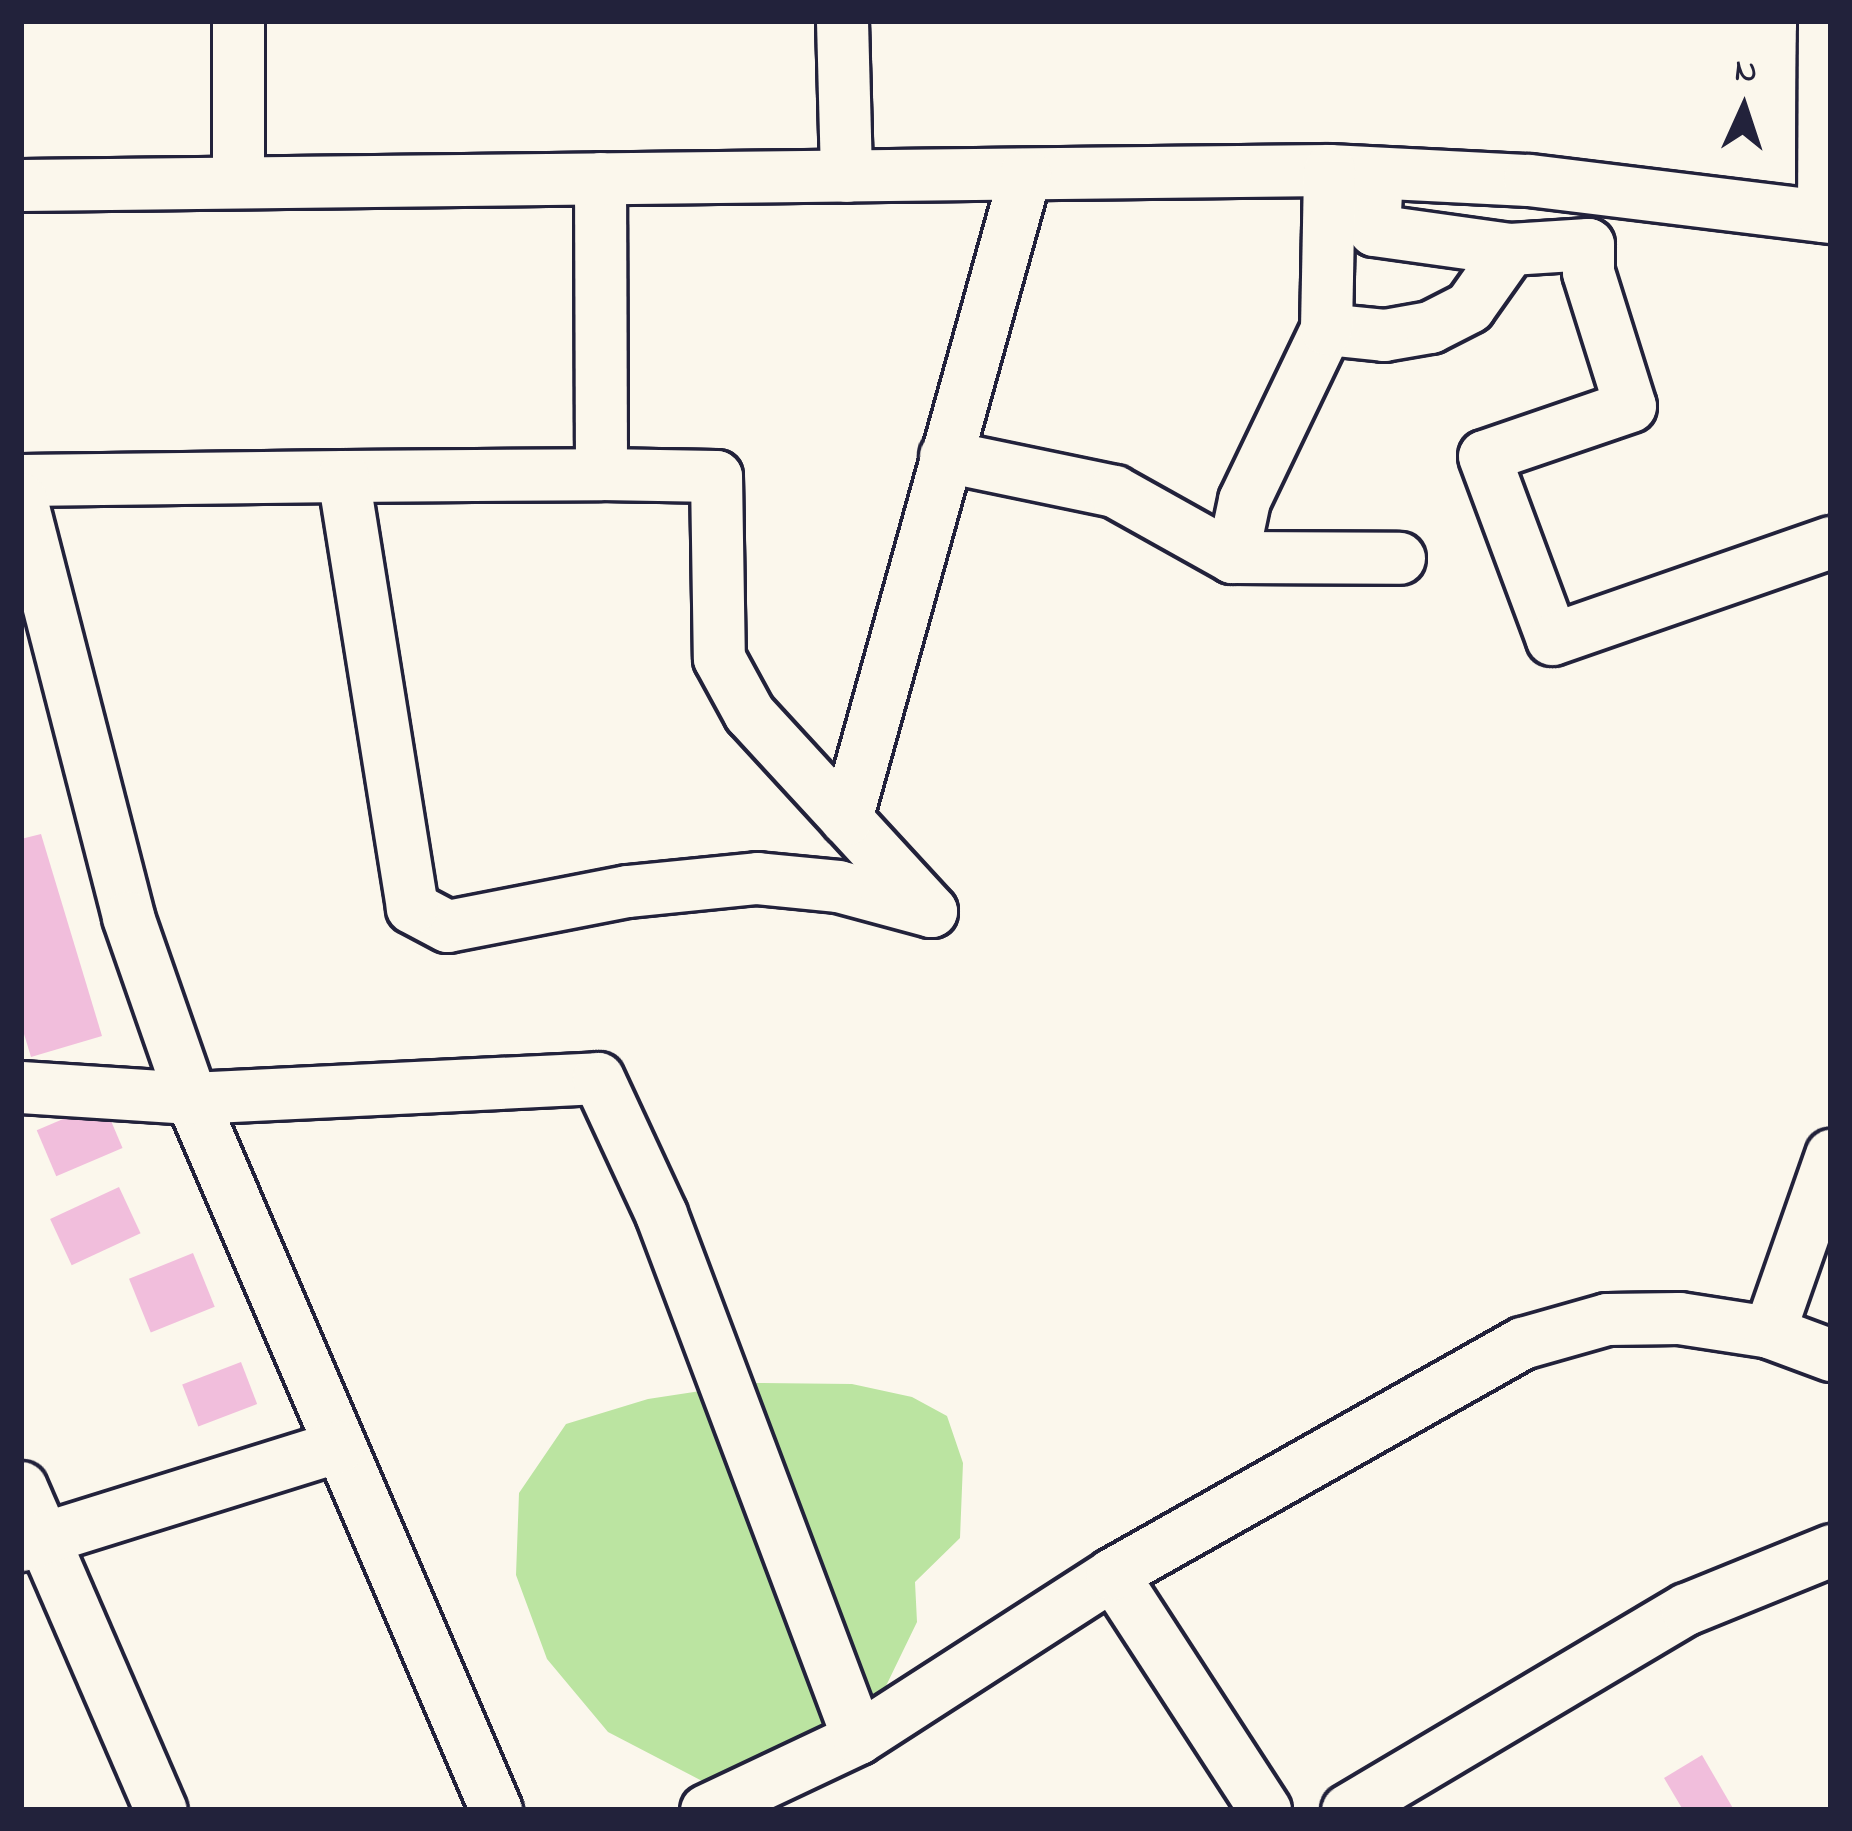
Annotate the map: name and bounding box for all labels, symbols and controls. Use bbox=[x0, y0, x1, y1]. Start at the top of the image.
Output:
text: N bbox=[1734, 47, 1758, 97]
north arrow bbox=[1684, 48, 1804, 168]

